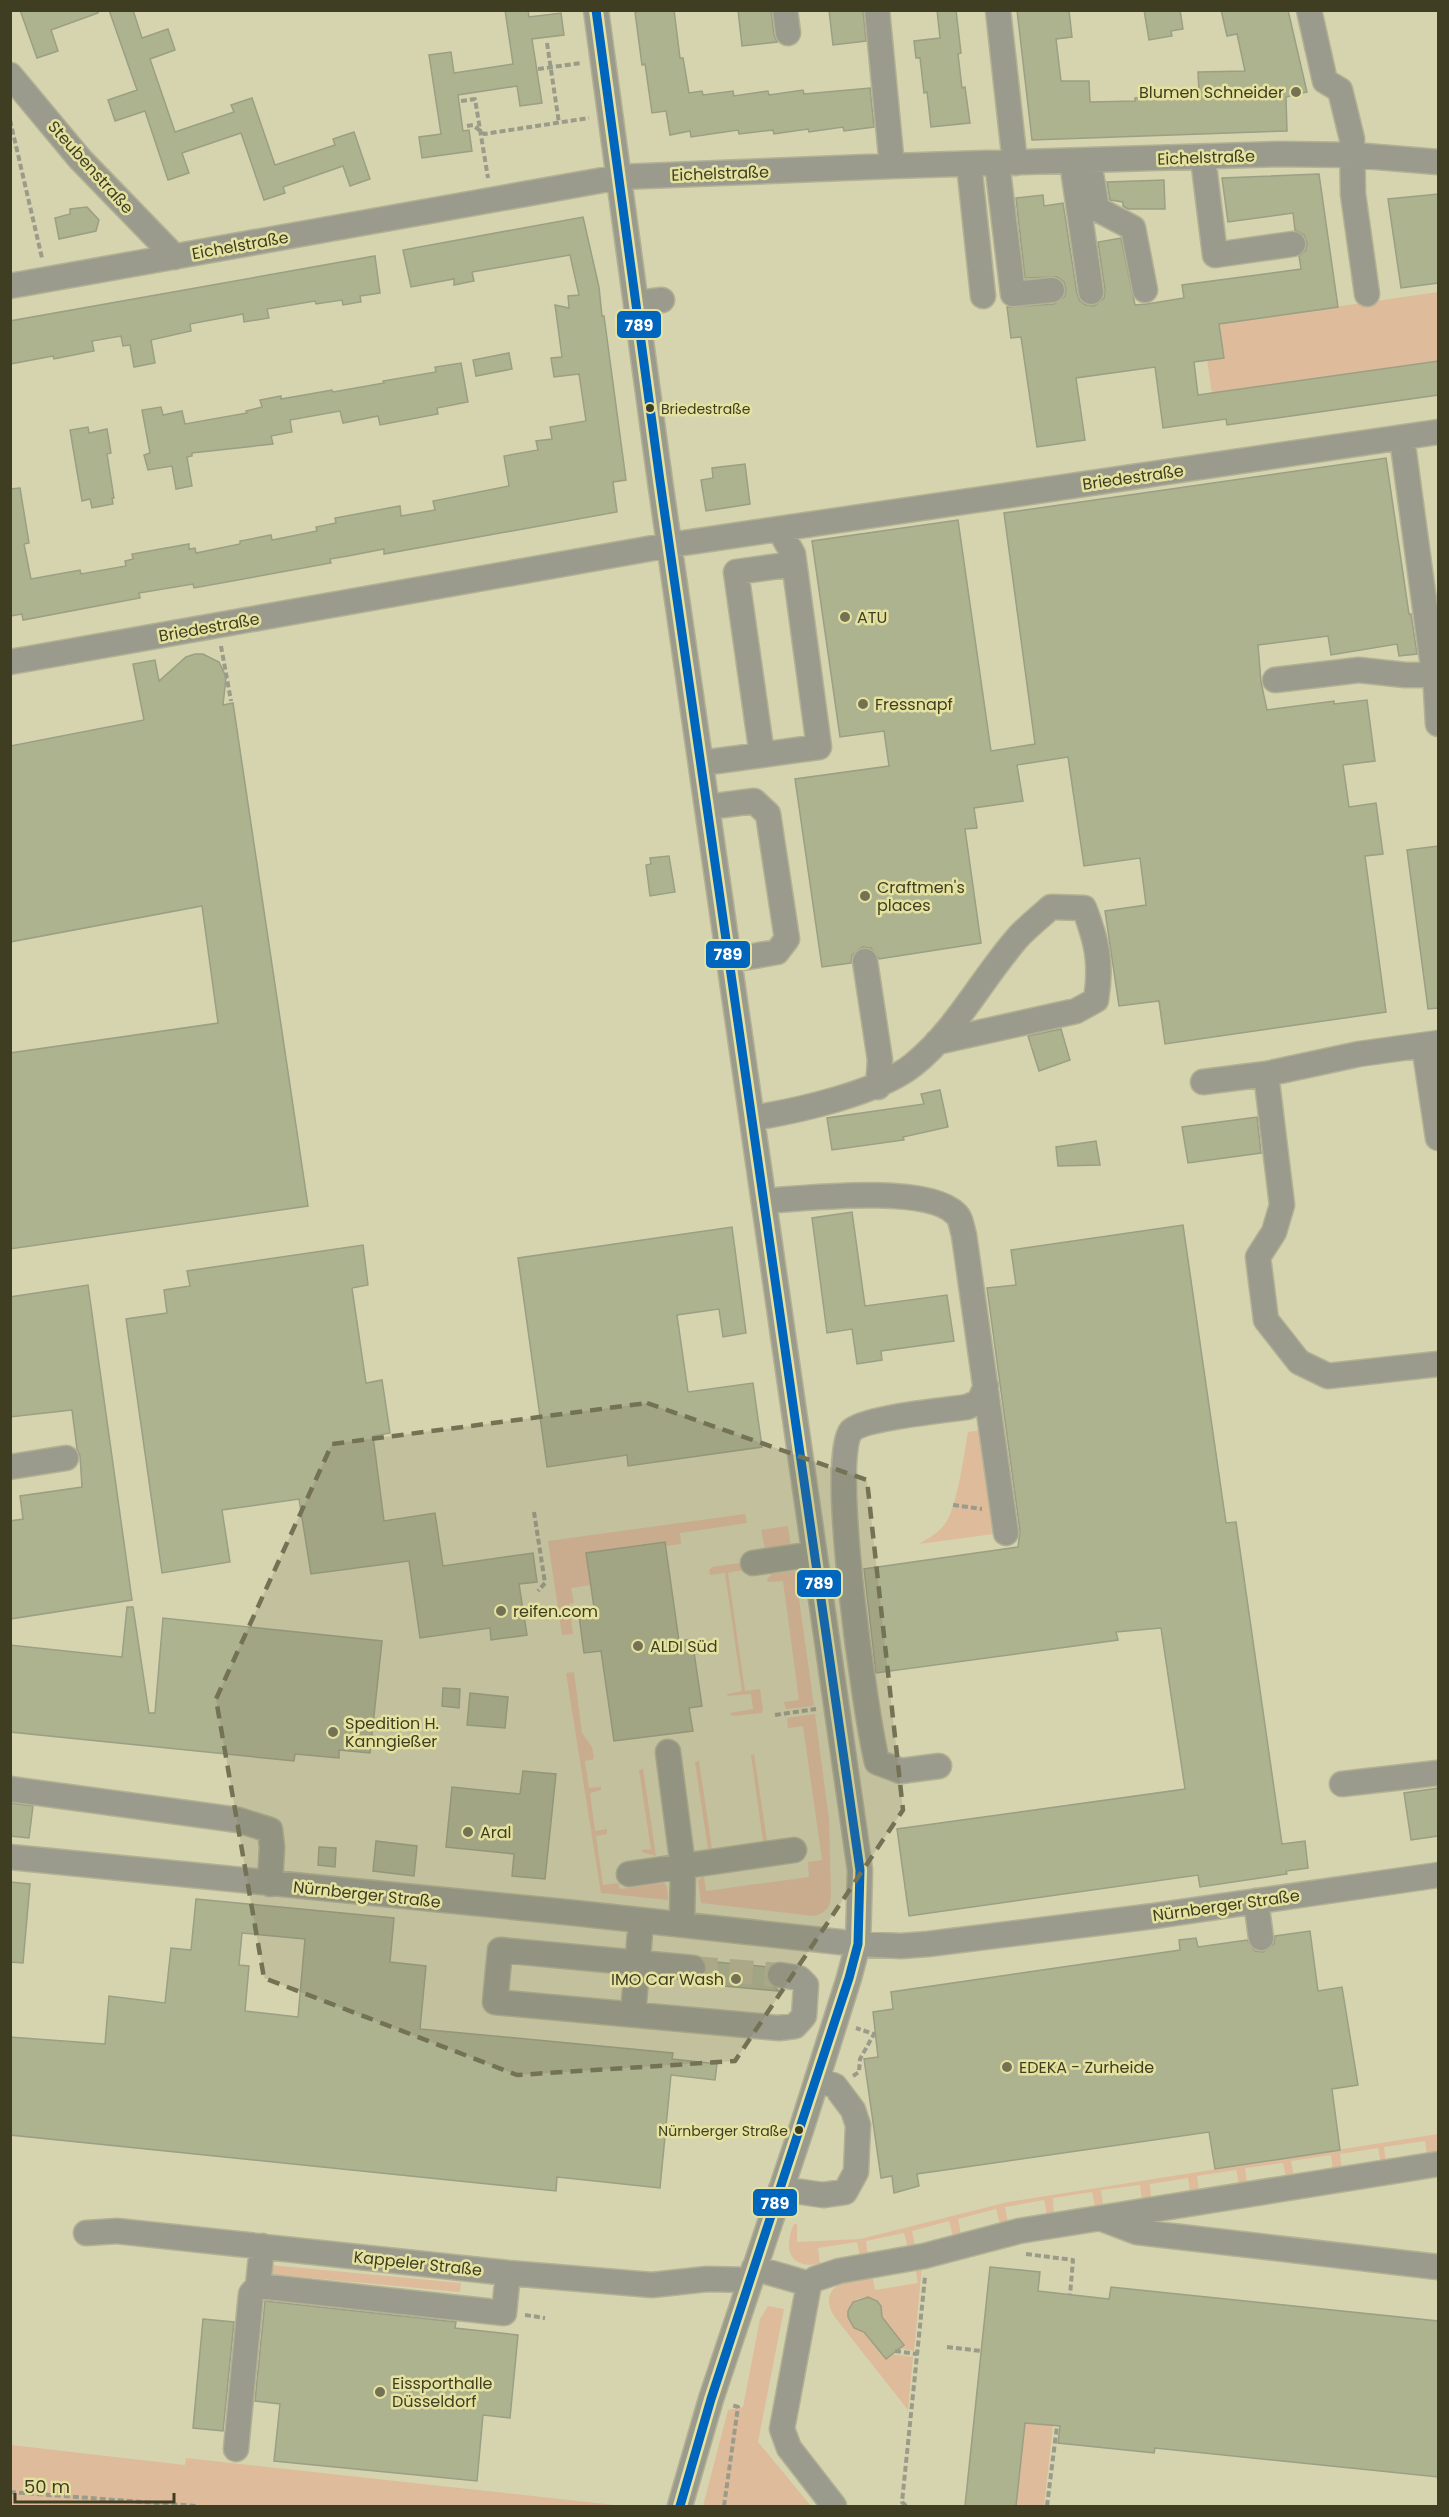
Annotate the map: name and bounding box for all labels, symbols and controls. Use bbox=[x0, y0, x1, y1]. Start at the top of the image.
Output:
place label: Blumen Schneider bbox=[1139, 81, 1284, 104]
marker: Blumen Schneider bbox=[1289, 85, 1303, 99]
street label: Steubenstraße bbox=[43, 116, 139, 219]
street label: Eichelstraße bbox=[1157, 144, 1255, 171]
street label: Eichelstraße bbox=[671, 160, 769, 187]
street label: Eichelstraße bbox=[190, 226, 290, 265]
line badge: 789 bbox=[616, 310, 662, 339]
text: 789 bbox=[625, 314, 654, 337]
place label: Briedestraße bbox=[661, 399, 751, 419]
marker: Briedestraße bbox=[644, 402, 656, 414]
street label: Briedestraße bbox=[1081, 459, 1185, 496]
place label: ATU bbox=[857, 606, 887, 629]
street label: Briedestraße bbox=[157, 607, 261, 648]
marker: ATU bbox=[838, 610, 852, 624]
place label: Fressnapf bbox=[875, 693, 953, 716]
marker: Fressnapf bbox=[856, 697, 870, 711]
place label: Craftmen's places bbox=[877, 876, 965, 917]
marker: Craftmen's places bbox=[858, 889, 872, 903]
line badge: 789 bbox=[705, 940, 751, 969]
text: 789 bbox=[714, 943, 743, 966]
line badge: 789 bbox=[796, 1569, 842, 1598]
text: 789 bbox=[805, 1572, 834, 1595]
place label: reifen.com bbox=[513, 1600, 598, 1623]
marker: reifen.com bbox=[494, 1604, 508, 1618]
place label: ALDI Süd bbox=[650, 1635, 718, 1658]
marker: ALDI Süd bbox=[631, 1639, 645, 1653]
place label: Spedition H. Kanngießer bbox=[345, 1712, 439, 1753]
marker: Spedition H. Kanngießer bbox=[326, 1725, 340, 1739]
place label: Aral bbox=[480, 1821, 512, 1844]
marker: Aral bbox=[461, 1825, 475, 1839]
street label: Nürnberger Straße bbox=[292, 1875, 442, 1914]
street label: Nürnberger Straße bbox=[1151, 1884, 1301, 1927]
place label: IMO Car Wash bbox=[611, 1968, 724, 1991]
marker: IMO Car Wash bbox=[729, 1972, 743, 1986]
place label: EDEKA - Zurheide bbox=[1019, 2056, 1154, 2079]
marker: EDEKA - Zurheide bbox=[1000, 2060, 1014, 2074]
place label: Nürnberger Straße bbox=[658, 2121, 788, 2141]
marker: Nürnberger Straße bbox=[793, 2124, 805, 2136]
line badge: 789 bbox=[752, 2188, 798, 2217]
text: 789 bbox=[761, 2192, 790, 2215]
street label: Kappeler Straße bbox=[353, 2245, 483, 2282]
place label: Eissporthalle Düsseldorf bbox=[392, 2372, 493, 2413]
marker: Eissporthalle Düsseldorf bbox=[373, 2385, 387, 2399]
scale bar bbox=[15, 2466, 174, 2504]
text: 50 m bbox=[24, 2474, 70, 2499]

